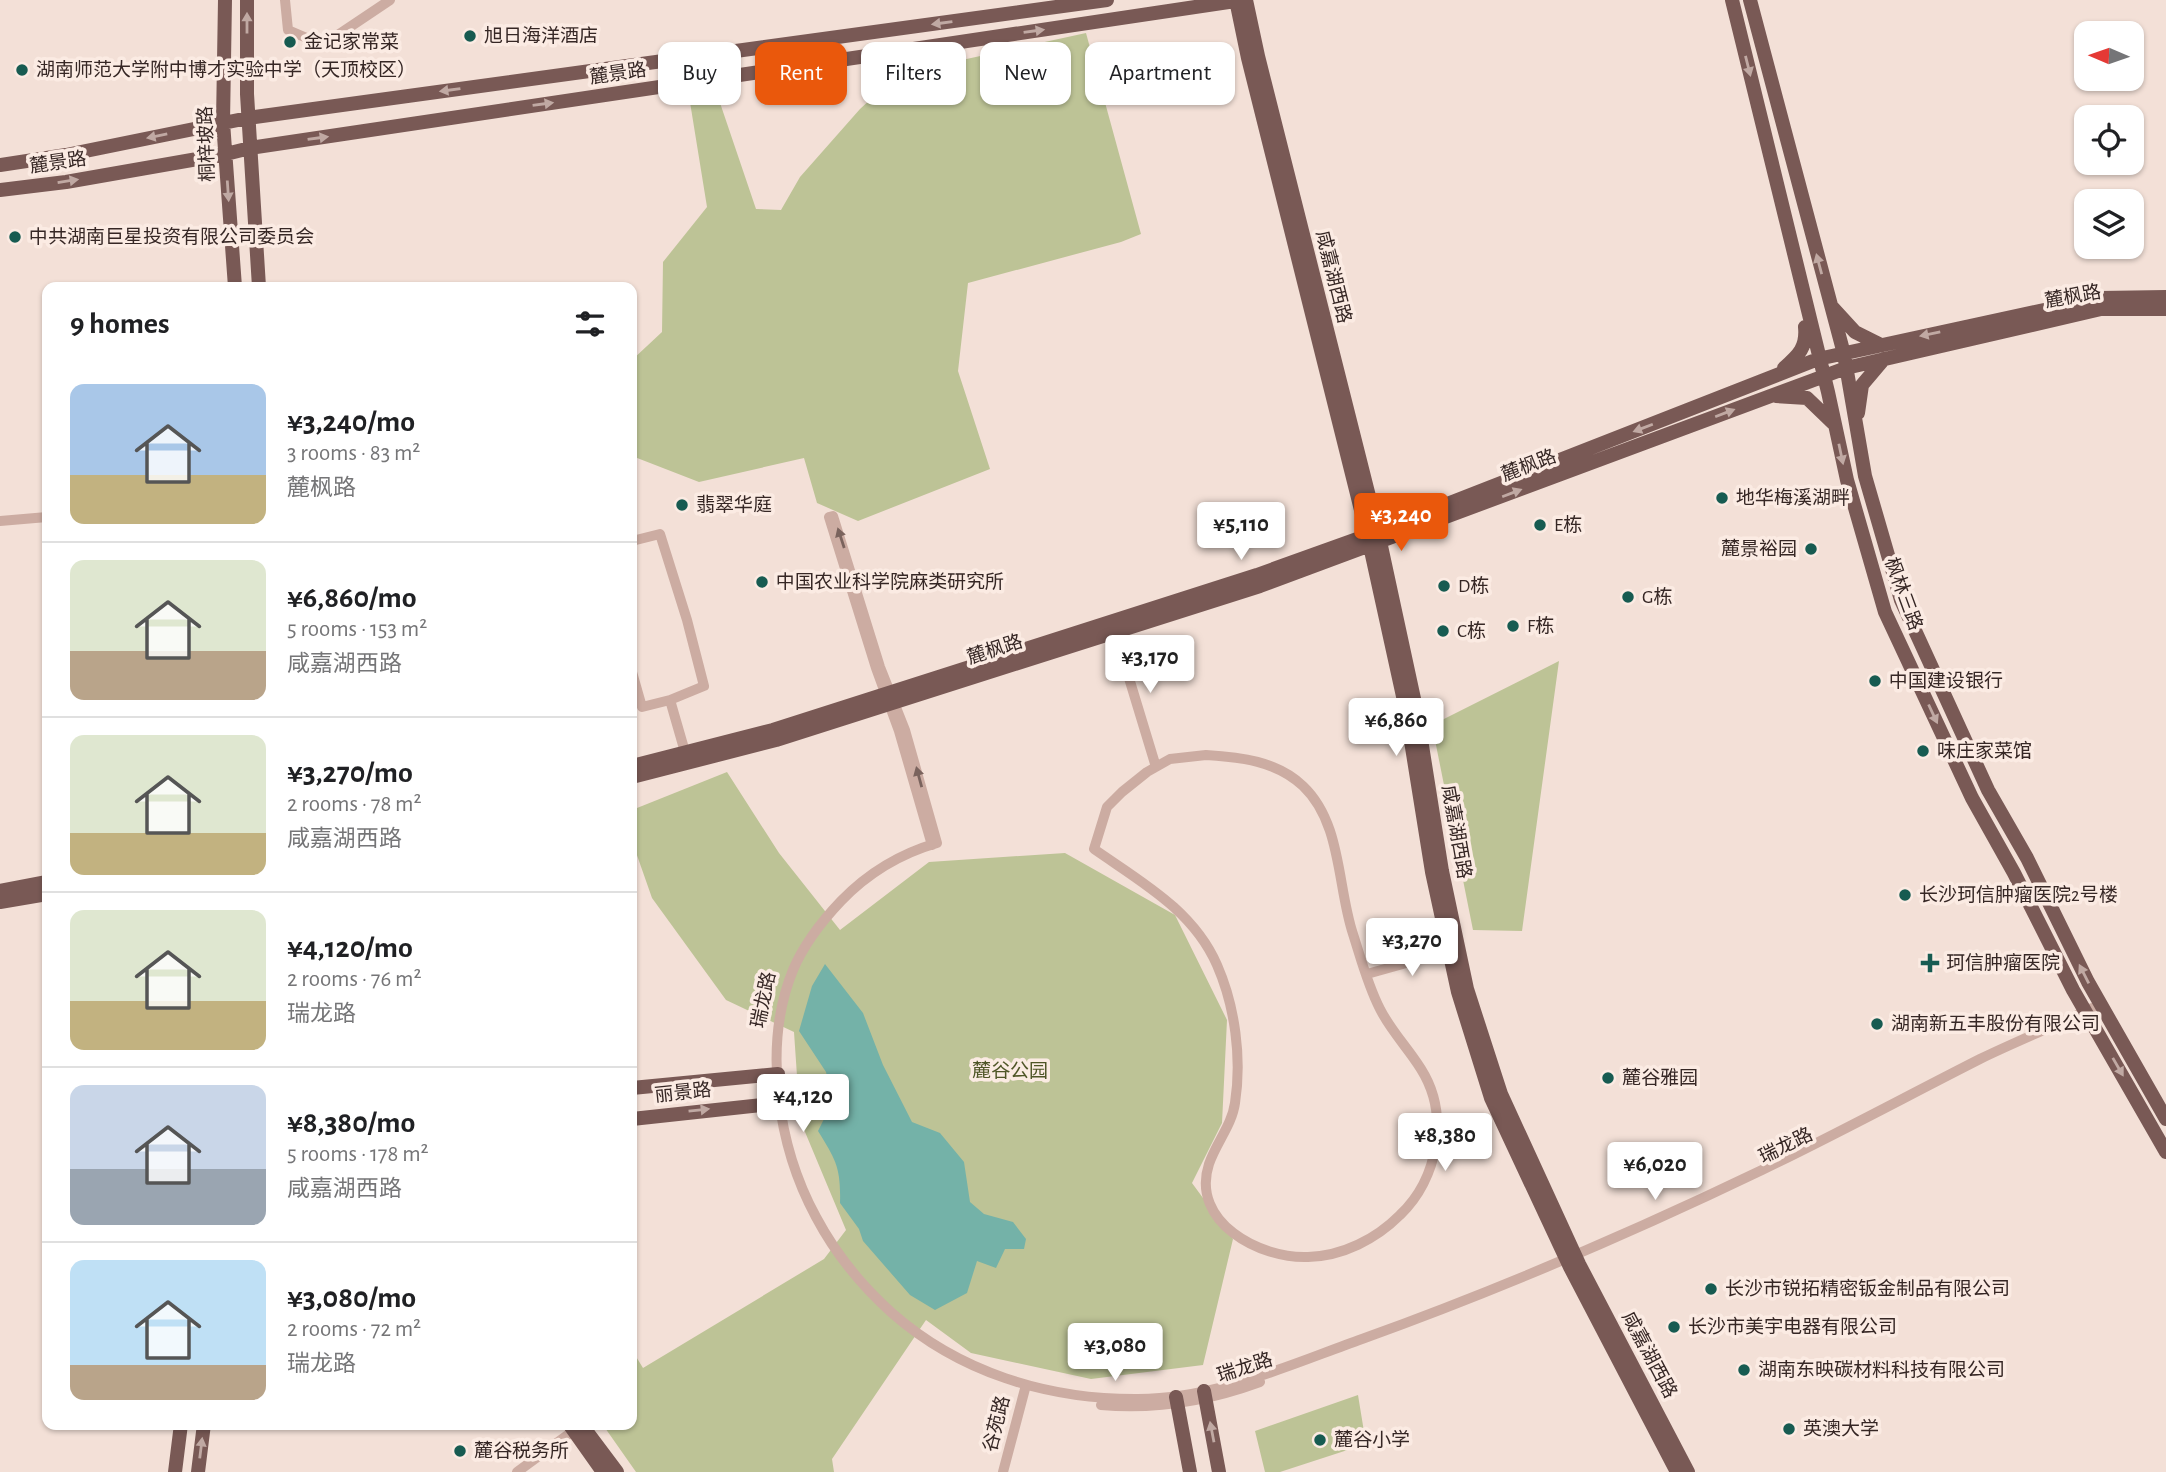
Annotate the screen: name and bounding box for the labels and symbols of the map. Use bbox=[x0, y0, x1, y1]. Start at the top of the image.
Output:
one-way arrow bbox=[241, 12, 253, 34]
one-way arrow bbox=[931, 17, 953, 28]
north arrow bbox=[2074, 21, 2144, 91]
place label: 旭日海洋酒店 bbox=[484, 25, 598, 46]
one-way arrow bbox=[1023, 25, 1045, 36]
marker: 旭日海洋酒店 bbox=[462, 28, 478, 44]
place label: 金记家常菜 bbox=[304, 31, 399, 52]
marker: 金记家常菜 bbox=[282, 34, 298, 50]
one-way arrow bbox=[1743, 55, 1754, 77]
place label: 湖南师范大学附中博才实验中学（天顶校区） bbox=[36, 59, 416, 80]
street label: 麓景路 bbox=[588, 59, 648, 87]
marker: 湖南师范大学附中博才实验中学（天顶校区） bbox=[14, 62, 30, 78]
one-way arrow bbox=[439, 85, 461, 96]
one-way arrow bbox=[532, 99, 554, 110]
street label: 桐梓坡路 bbox=[194, 106, 218, 182]
one-way arrow bbox=[146, 130, 168, 141]
one-way arrow bbox=[307, 132, 329, 143]
street label: 麓景路 bbox=[28, 148, 88, 176]
one-way arrow bbox=[57, 175, 79, 186]
one-way arrow bbox=[223, 180, 234, 202]
place label: 中共湖南巨星投资有限公司委员会 bbox=[29, 227, 314, 247]
street label: 咸嘉湖西路 bbox=[1312, 228, 1356, 325]
marker: 中共湖南巨星投资有限公司委员会 bbox=[7, 229, 23, 245]
one-way arrow bbox=[1813, 253, 1824, 275]
street label: 麓枫路 bbox=[2043, 281, 2103, 311]
one-way arrow bbox=[1919, 329, 1941, 340]
one-way arrow bbox=[1715, 407, 1736, 418]
one-way arrow bbox=[1632, 422, 1653, 433]
one-way arrow bbox=[1836, 443, 1847, 465]
street label: 麓枫路 bbox=[1498, 445, 1559, 485]
one-way arrow bbox=[1502, 487, 1523, 498]
place label: 地华梅溪湖畔 bbox=[1736, 487, 1850, 508]
marker: 地华梅溪湖畔 bbox=[1714, 490, 1730, 506]
place label: 翡翠华庭 bbox=[696, 494, 772, 515]
pin: ¥3,240 bbox=[1344, 494, 1458, 553]
marker: 翡翠华庭 bbox=[674, 497, 690, 513]
pin: ¥5,110 bbox=[1184, 503, 1298, 562]
place label: E栋 bbox=[1554, 514, 1582, 535]
marker: E栋 bbox=[1532, 517, 1548, 533]
one-way arrow bbox=[835, 527, 845, 548]
place label: 麓景裕园 bbox=[1721, 538, 1797, 559]
marker: 麓景裕园 bbox=[1803, 541, 1819, 557]
street label: 枫林三路 bbox=[1881, 554, 1927, 633]
place label: 中国农业科学院麻类研究所 bbox=[776, 571, 1004, 592]
marker: 中国农业科学院麻类研究所 bbox=[754, 574, 770, 590]
place label: D栋 bbox=[1458, 575, 1489, 596]
marker: D栋 bbox=[1436, 578, 1452, 594]
place label: G栋 bbox=[1642, 586, 1672, 607]
marker: G栋 bbox=[1620, 589, 1636, 605]
place label: F栋 bbox=[1527, 615, 1554, 636]
marker: F栋 bbox=[1505, 618, 1521, 634]
place label: C栋 bbox=[1457, 620, 1486, 641]
marker: C栋 bbox=[1435, 623, 1451, 639]
street label: 麓枫路 bbox=[964, 630, 1025, 668]
pin: ¥3,170 bbox=[1093, 636, 1207, 695]
place label: 中国建设银行 bbox=[1889, 670, 2003, 691]
marker: 中国建设银行 bbox=[1867, 673, 1883, 689]
pin: ¥6,860 bbox=[1339, 698, 1453, 758]
one-way arrow bbox=[1927, 704, 1939, 724]
place label: 味庄家菜馆 bbox=[1937, 740, 2032, 761]
marker: 味庄家菜馆 bbox=[1915, 743, 1931, 759]
one-way arrow bbox=[913, 766, 924, 788]
street label: 咸嘉湖西路 bbox=[1438, 783, 1476, 880]
place label: 长沙珂信肿瘤医院2号楼 bbox=[1919, 884, 2118, 905]
marker: 长沙珂信肿瘤医院2号楼 bbox=[1897, 887, 1913, 903]
pin: ¥3,270 bbox=[1355, 918, 1469, 978]
place label: 珂信肿瘤医院 bbox=[1946, 952, 2060, 973]
marker: 珂信肿瘤医院 bbox=[1920, 953, 1940, 973]
one-way arrow bbox=[2079, 964, 2090, 984]
street label: 瑞龙路 bbox=[748, 970, 779, 1030]
place label: 湖南新五丰股份有限公司 bbox=[1891, 1013, 2100, 1034]
marker: 湖南新五丰股份有限公司 bbox=[1869, 1016, 1885, 1032]
one-way arrow bbox=[2111, 1058, 2124, 1077]
park label: 麓谷公园 bbox=[972, 1060, 1048, 1081]
place label: 麓谷雅园 bbox=[1622, 1067, 1698, 1088]
marker: 麓谷雅园 bbox=[1600, 1070, 1616, 1086]
pin: ¥4,120 bbox=[746, 1074, 860, 1134]
street label: 丽景路 bbox=[654, 1080, 712, 1105]
one-way arrow bbox=[689, 1105, 711, 1116]
pin: ¥8,380 bbox=[1388, 1114, 1502, 1173]
street label: 瑞龙路 bbox=[1756, 1124, 1816, 1167]
pin: ¥6,020 bbox=[1598, 1142, 1712, 1202]
place label: 长沙市锐拓精密钣金制品有限公司 bbox=[1725, 1278, 2010, 1299]
marker: 长沙市锐拓精密钣金制品有限公司 bbox=[1703, 1281, 1719, 1297]
street label: 咸嘉湖西路 bbox=[1618, 1308, 1681, 1401]
place label: 长沙市美宇电器有限公司 bbox=[1688, 1316, 1897, 1337]
marker: 长沙市美宇电器有限公司 bbox=[1666, 1319, 1682, 1335]
pin: ¥3,080 bbox=[1058, 1324, 1172, 1383]
street label: 瑞龙路 bbox=[1215, 1349, 1275, 1386]
place label: 湖南东映碳材料科技有限公司 bbox=[1758, 1359, 2005, 1380]
marker: 湖南东映碳材料科技有限公司 bbox=[1736, 1362, 1752, 1378]
street label: 谷苑路 bbox=[980, 1394, 1013, 1454]
place label: 英澳大学 bbox=[1803, 1418, 1879, 1439]
one-way arrow bbox=[1206, 1421, 1217, 1443]
marker: 英澳大学 bbox=[1781, 1421, 1797, 1437]
place label: 麓谷小学 bbox=[1334, 1429, 1410, 1450]
marker: 麓谷小学 bbox=[1312, 1432, 1328, 1448]
one-way arrow bbox=[195, 1437, 206, 1459]
place label: 麓谷税务所 bbox=[474, 1440, 569, 1461]
marker: 麓谷税务所 bbox=[452, 1443, 468, 1459]

